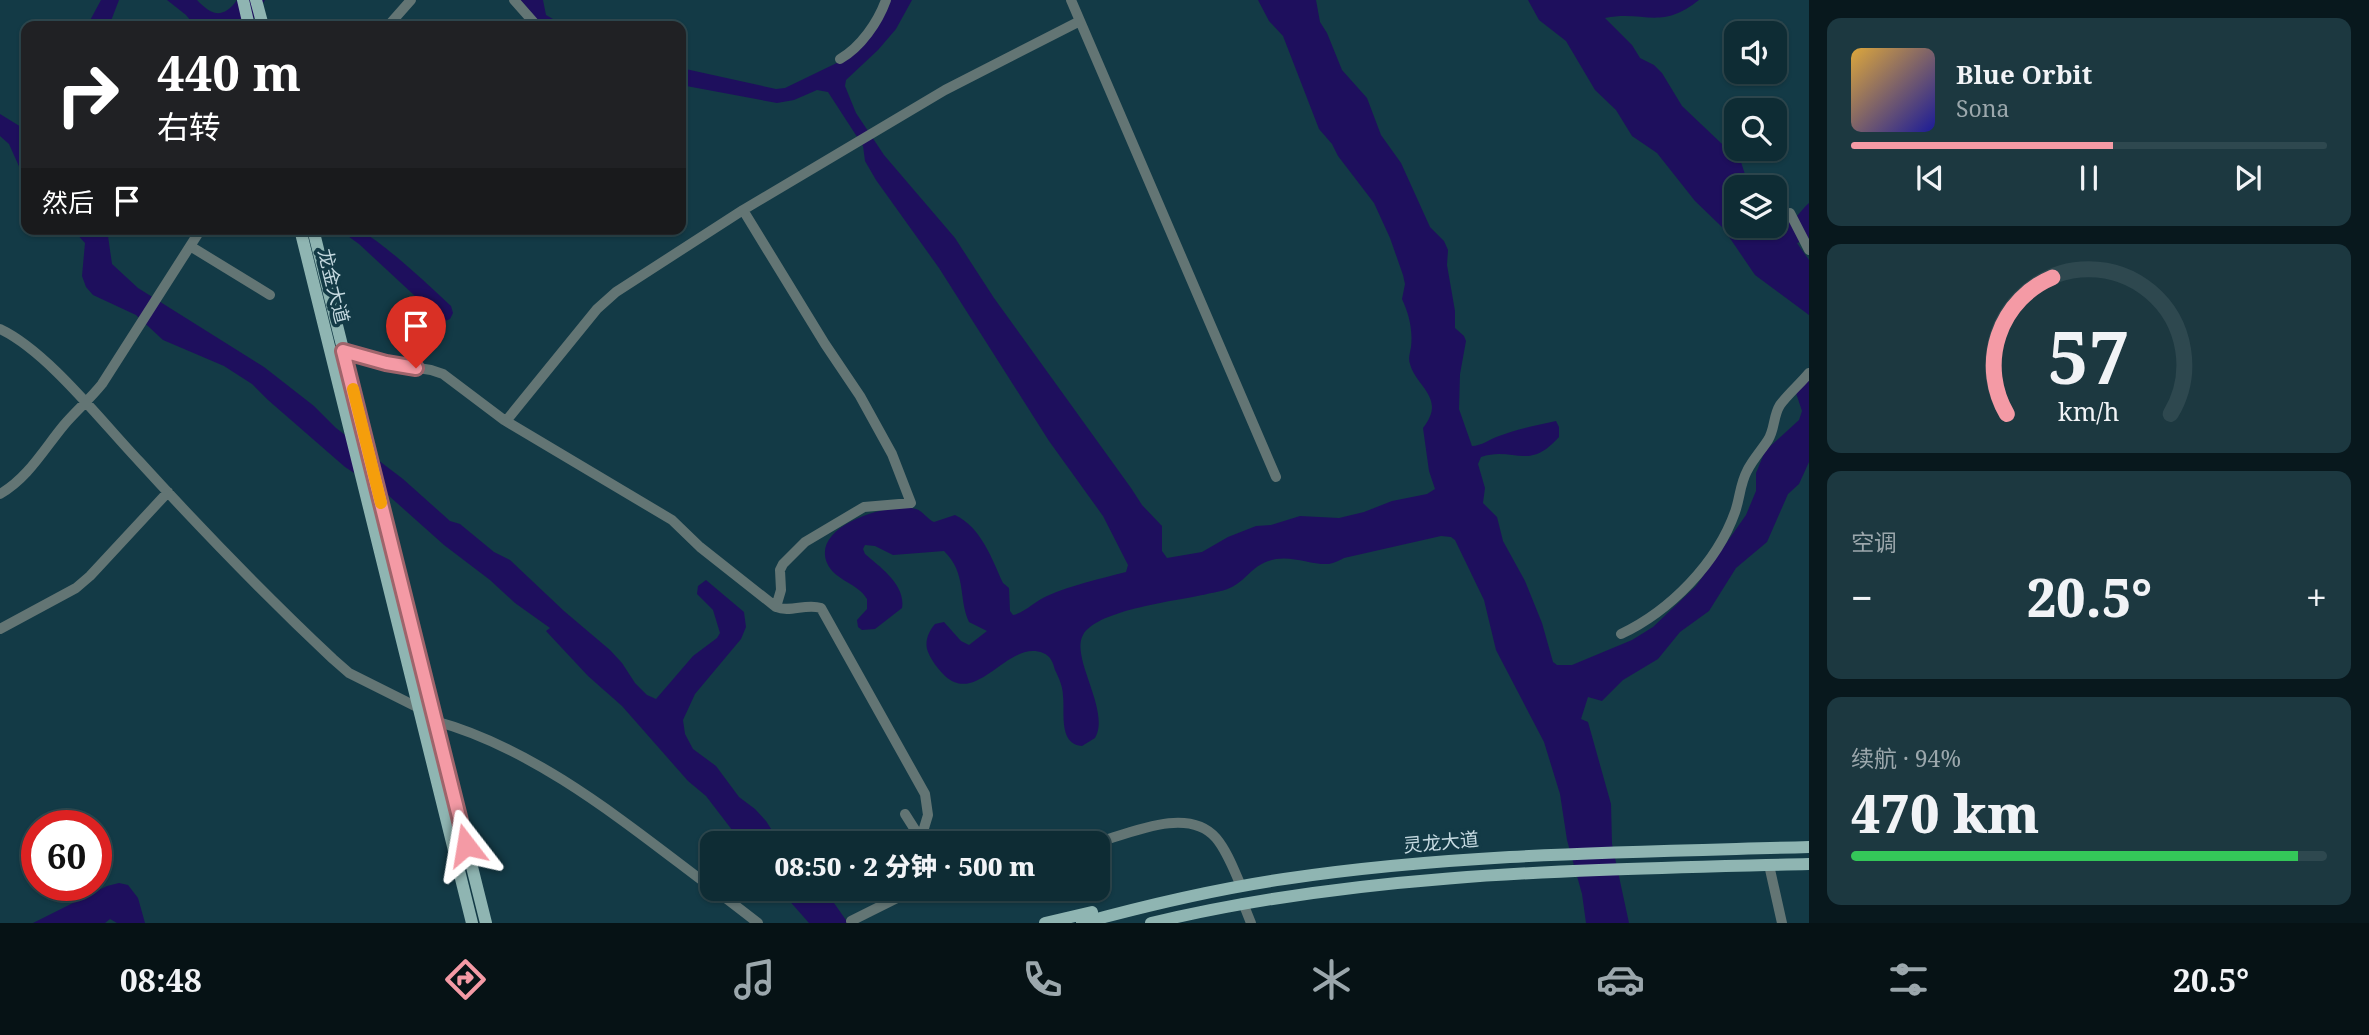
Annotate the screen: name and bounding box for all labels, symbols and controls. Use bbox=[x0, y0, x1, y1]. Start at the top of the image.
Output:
map controls bbox=[1724, 21, 1787, 238]
button: sound bbox=[1724, 21, 1787, 84]
text: 440 m bbox=[157, 39, 301, 105]
icon: right bbox=[42, 49, 133, 140]
text: Blue Orbit bbox=[1956, 56, 2092, 92]
text: Sona bbox=[1956, 92, 2010, 124]
button: search bbox=[1724, 98, 1787, 161]
text: 右转 bbox=[157, 105, 221, 148]
icon: previous bbox=[1911, 159, 1949, 197]
icon: pause bbox=[2070, 159, 2108, 197]
icon: next bbox=[2229, 159, 2267, 197]
button: layers bbox=[1724, 175, 1787, 238]
icon: arrive bbox=[108, 182, 146, 220]
text: 然后 bbox=[42, 184, 94, 220]
street label: 龙金大道 bbox=[312, 246, 356, 326]
pin bbox=[386, 296, 446, 368]
icon: arrive bbox=[397, 307, 435, 345]
text: 57 bbox=[2048, 307, 2130, 406]
text: km/h bbox=[2058, 394, 2120, 428]
text: 空调 bbox=[1851, 526, 1897, 558]
text: 20.5° bbox=[2027, 561, 2152, 632]
text: − bbox=[1851, 571, 1873, 623]
text: + bbox=[2306, 571, 2327, 623]
text: 续航 · 94% bbox=[1851, 742, 1961, 774]
text: 470 km bbox=[1851, 777, 2039, 848]
position arrow bbox=[429, 808, 503, 882]
speed limit sign: 60 bbox=[21, 810, 112, 901]
street label: 灵龙大道 bbox=[1402, 826, 1480, 858]
text: 08:50 · 2 分钟 · 500 m bbox=[775, 848, 1035, 884]
icon: directions bbox=[441, 955, 490, 1004]
icon: music bbox=[730, 955, 779, 1004]
icon: phone bbox=[1018, 955, 1067, 1004]
icon: climate bbox=[1307, 955, 1356, 1004]
icon: car bbox=[1596, 955, 1645, 1004]
icon: filters bbox=[1884, 955, 1933, 1004]
text: 08:48 bbox=[120, 958, 202, 1001]
text: 20.5° bbox=[2173, 958, 2249, 1001]

